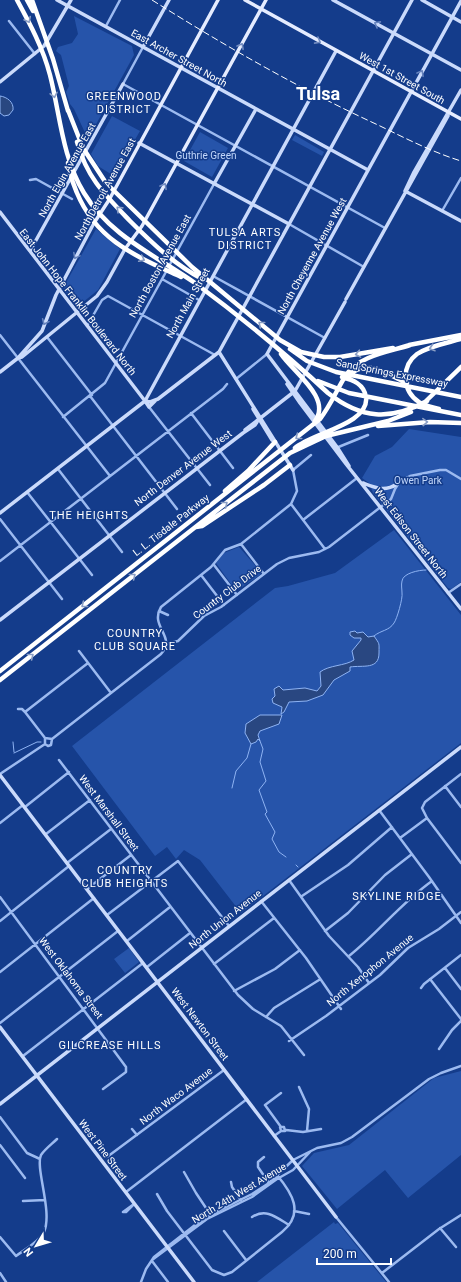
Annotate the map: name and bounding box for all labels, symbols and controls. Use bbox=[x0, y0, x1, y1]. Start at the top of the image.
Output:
one-way arrow bbox=[23, 16, 31, 23]
one-way arrow bbox=[373, 21, 381, 28]
street label: East Archer Street North bbox=[129, 27, 229, 89]
one-way arrow bbox=[314, 36, 321, 43]
one-way arrow bbox=[236, 43, 244, 50]
street label: West 1st Street South bbox=[357, 50, 447, 106]
one-way arrow bbox=[417, 70, 424, 77]
district label: Tulsa bbox=[296, 83, 340, 104]
district label: GREENWOOD DISTRICT bbox=[86, 90, 162, 116]
one-way arrow bbox=[50, 92, 58, 98]
street label: North Elgin Avenue East bbox=[36, 121, 98, 219]
street label: North Detroit Avenue East bbox=[72, 136, 138, 242]
park label: Guthrie Green bbox=[176, 150, 236, 161]
one-way arrow bbox=[160, 183, 167, 190]
street label: North Cheyenne Avenue West bbox=[275, 196, 349, 316]
one-way arrow bbox=[116, 207, 124, 214]
street label: North Boston Avenue East bbox=[127, 212, 193, 320]
district label: TULSA ARTS DISTRICT bbox=[209, 226, 281, 252]
street label: East John Hope Franklin Boulevard North bbox=[17, 227, 139, 377]
one-way arrow bbox=[74, 252, 81, 259]
one-way arrow bbox=[138, 254, 146, 262]
street label: North Main Street bbox=[164, 266, 212, 340]
one-way arrow bbox=[42, 319, 50, 326]
one-way arrow bbox=[258, 322, 265, 329]
one-way arrow bbox=[429, 343, 436, 352]
one-way arrow bbox=[355, 349, 361, 358]
street label: Sand Springs Expressway bbox=[335, 357, 449, 389]
one-way arrow bbox=[422, 418, 428, 427]
street label: North Denver Avenue West bbox=[132, 428, 234, 508]
one-way arrow bbox=[295, 432, 302, 439]
park label: Owen Park bbox=[394, 475, 443, 486]
street label: West Edison Street North bbox=[372, 486, 450, 580]
street label: L. L. Tisdale Parkway bbox=[131, 492, 211, 558]
one-way arrow bbox=[220, 502, 227, 509]
district label: THE HEIGHTS bbox=[49, 509, 129, 522]
street label: Country Club Drive bbox=[191, 563, 263, 621]
one-way arrow bbox=[129, 574, 136, 581]
one-way arrow bbox=[81, 600, 88, 607]
district label: COUNTRY CLUB SQUARE bbox=[94, 627, 176, 653]
one-way arrow bbox=[26, 654, 33, 661]
street label: West Marshall Street bbox=[77, 773, 141, 853]
district label: COUNTRY CLUB HEIGHTS bbox=[82, 864, 168, 890]
street label: North Union Avenue bbox=[187, 887, 263, 951]
district label: SKYLINE RIDGE bbox=[352, 890, 442, 903]
street label: North Xenophon Avenue bbox=[325, 932, 415, 1008]
street label: West Oklahoma Street bbox=[37, 935, 105, 1021]
street label: West Newton Street bbox=[169, 985, 231, 1063]
district label: GILCREASE HILLS bbox=[58, 1039, 162, 1052]
street label: North Waco Avenue bbox=[138, 1065, 214, 1127]
street label: West Pine Street bbox=[77, 1117, 129, 1183]
street label: North 24th West Avenue bbox=[190, 1161, 288, 1225]
north arrow bbox=[16, 1226, 56, 1266]
scale bar bbox=[317, 1240, 391, 1266]
text: N bbox=[21, 1245, 36, 1259]
text: 200 m bbox=[323, 1247, 357, 1261]

